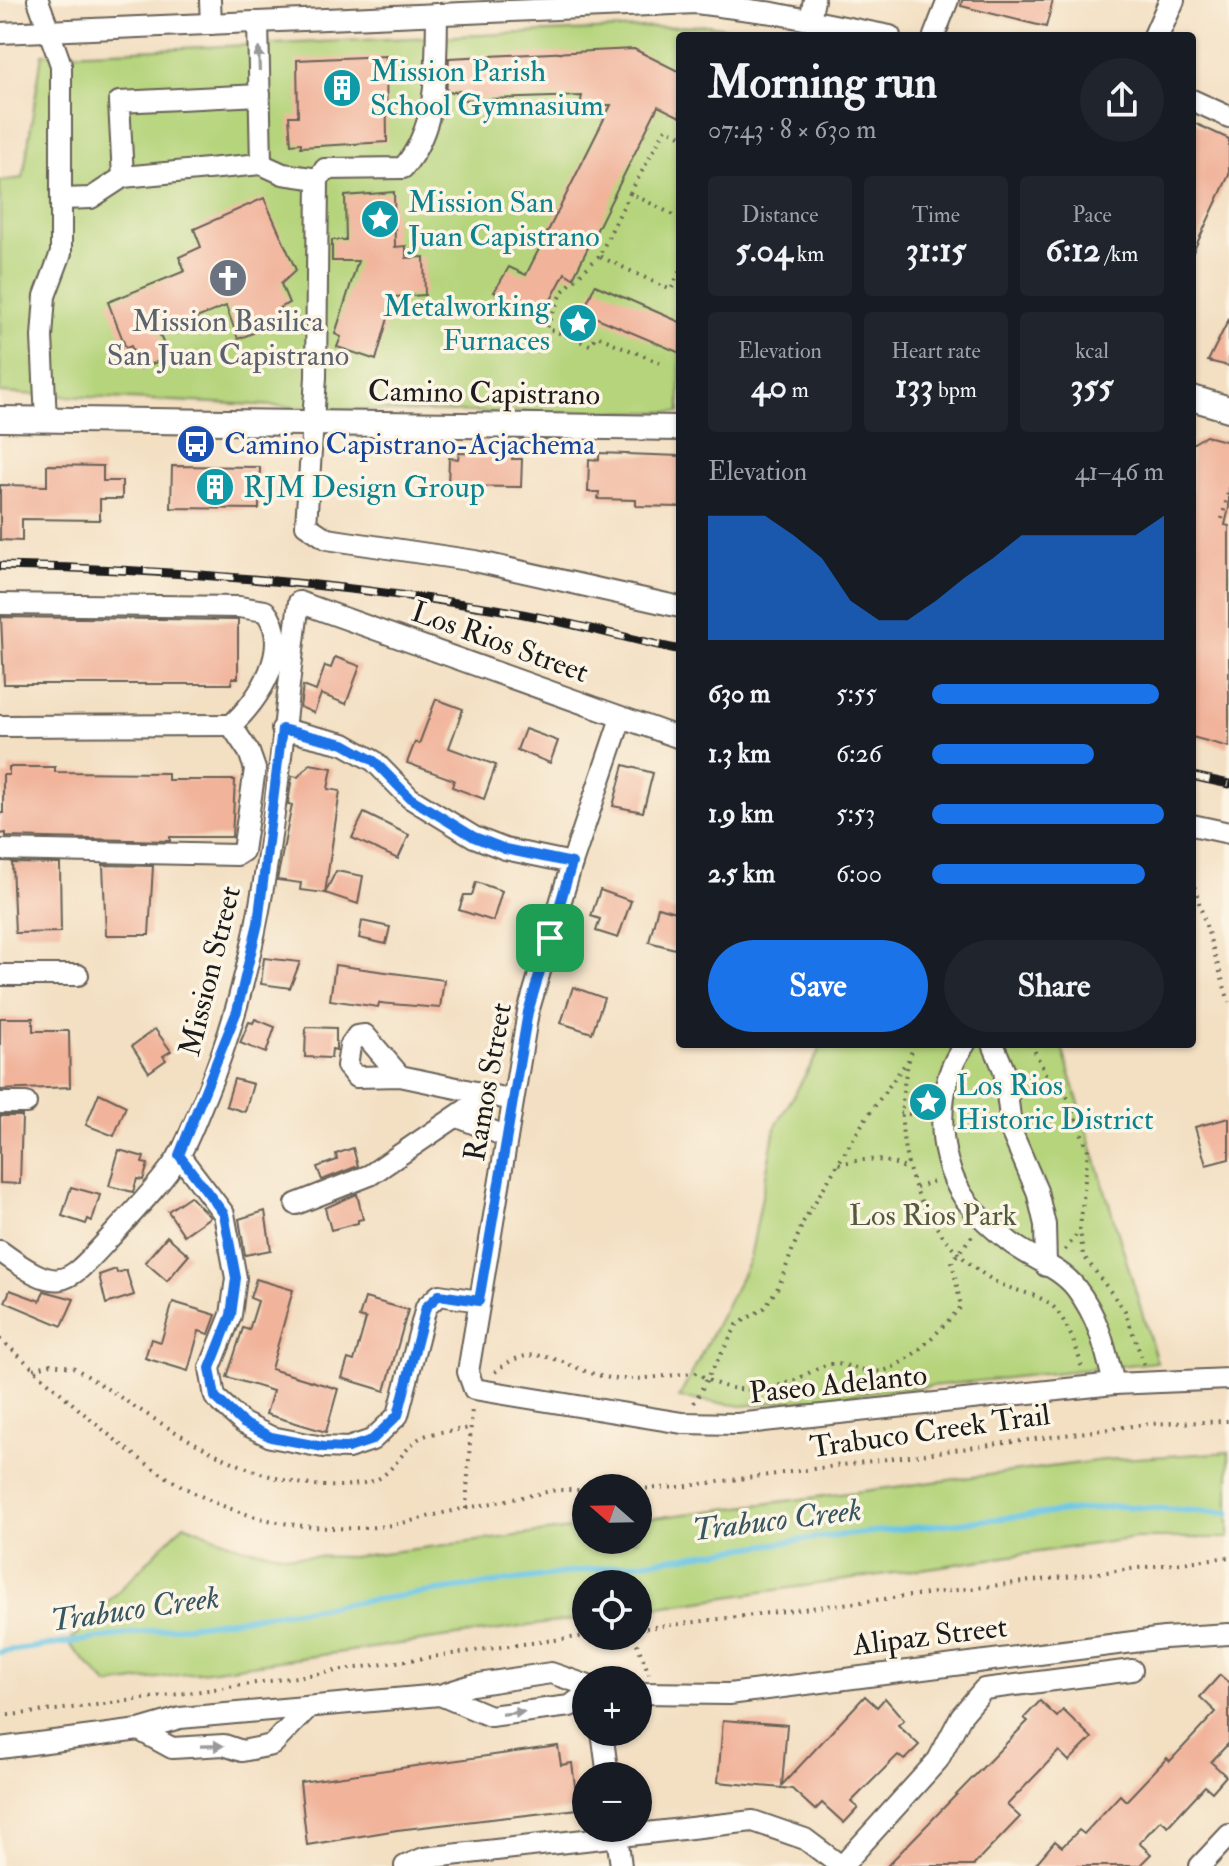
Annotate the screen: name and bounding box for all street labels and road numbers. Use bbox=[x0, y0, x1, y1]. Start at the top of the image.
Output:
street label: Camino Capistrano bbox=[368, 372, 600, 414]
street label: Los Rios Street bbox=[406, 593, 594, 691]
street label: Mission Street bbox=[171, 882, 249, 1060]
street label: Ramos Street bbox=[456, 1000, 520, 1164]
street label: Paseo Adelanto bbox=[747, 1356, 929, 1412]
street label: Trabuco Creek Trail bbox=[808, 1396, 1053, 1466]
street label: Alipaz Street bbox=[850, 1608, 1010, 1664]

